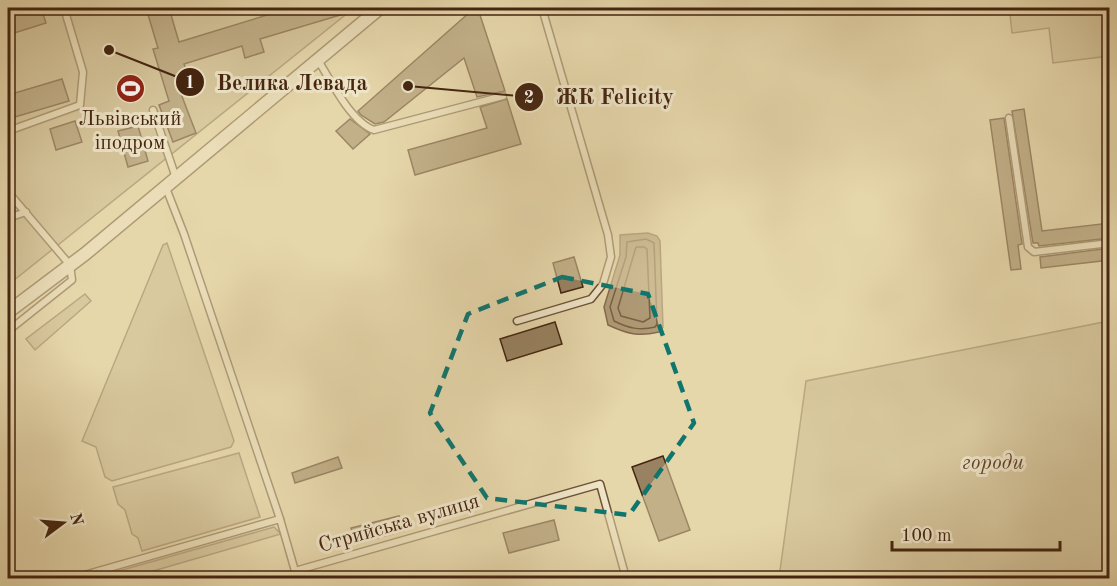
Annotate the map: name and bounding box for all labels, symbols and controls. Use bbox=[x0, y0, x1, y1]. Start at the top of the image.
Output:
callout: Велика Левада bbox=[175, 62, 380, 102]
sports icon: Львівський іподром bbox=[114, 72, 146, 104]
text: Велика Левада bbox=[216, 73, 368, 95]
text: 1 bbox=[185, 74, 195, 92]
callout: ЖК Felicity bbox=[514, 77, 686, 117]
text: ЖК Felicity bbox=[556, 87, 674, 109]
text: 2 bbox=[524, 89, 534, 107]
place label: Львівський іподром bbox=[79, 109, 181, 154]
park label: городи bbox=[962, 453, 1024, 474]
street label: Стрийська вулиця bbox=[316, 491, 482, 557]
north arrow bbox=[33, 493, 93, 553]
text: N bbox=[66, 511, 85, 528]
scale bar bbox=[892, 514, 1060, 552]
text: 100 m bbox=[901, 527, 952, 545]

